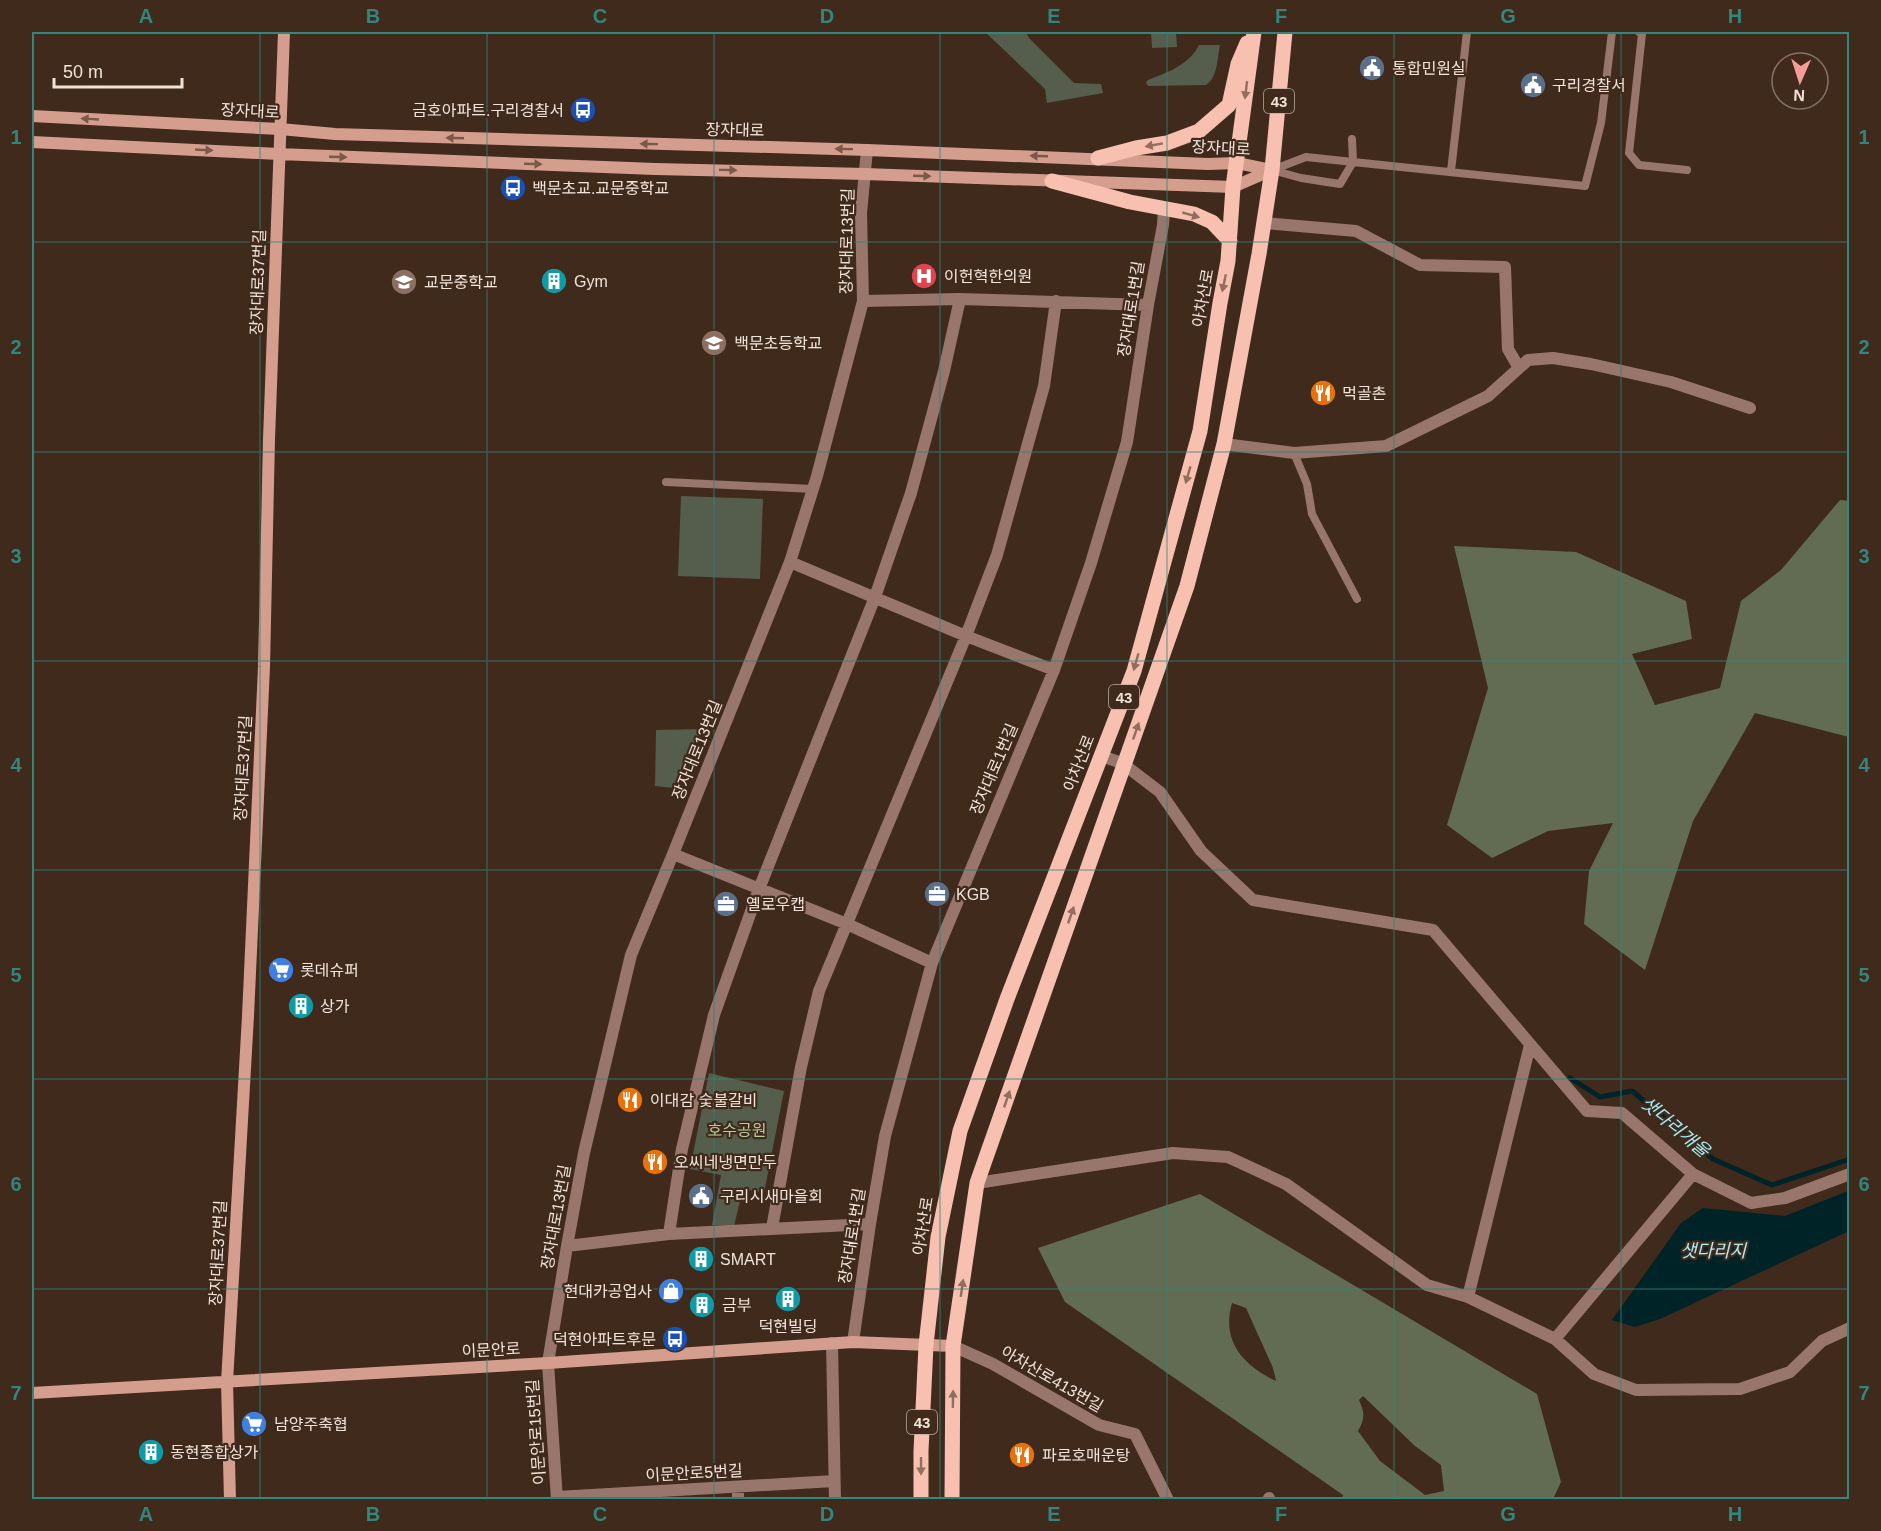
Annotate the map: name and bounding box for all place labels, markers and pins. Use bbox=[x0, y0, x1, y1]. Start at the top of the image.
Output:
public building icon: 통합민원실 bbox=[1357, 53, 1387, 83]
place label: 통합민원실 bbox=[1392, 60, 1466, 77]
public building icon: 구리경찰서 bbox=[1518, 70, 1548, 100]
place label: 구리경찰서 bbox=[1552, 77, 1626, 94]
bus stop icon: 금호아파트.구리경찰서 bbox=[568, 95, 598, 125]
place label: 금호아파트.구리경찰서 bbox=[412, 102, 564, 119]
bus stop icon: 백문초교.교문중학교 bbox=[498, 173, 528, 203]
place label: 백문초교.교문중학교 bbox=[532, 180, 669, 197]
hospital icon: 이헌혁한의원 bbox=[909, 261, 939, 291]
building icon: Gym bbox=[539, 266, 569, 296]
school or university icon: 교문중학교 bbox=[389, 267, 419, 297]
place label: 이헌혁한의원 bbox=[944, 268, 1032, 285]
place label: Gym bbox=[574, 273, 608, 290]
place label: 교문중학교 bbox=[424, 274, 498, 291]
school or university icon: 백문초등학교 bbox=[699, 328, 729, 358]
place label: 백문초등학교 bbox=[734, 335, 822, 352]
restaurant icon: 먹골촌 bbox=[1308, 378, 1338, 408]
place label: 먹골촌 bbox=[1342, 385, 1386, 402]
office icon: KGB bbox=[922, 879, 952, 909]
place label: KGB bbox=[956, 886, 990, 903]
office icon: 옐로우캡 bbox=[711, 889, 741, 919]
place label: 옐로우캡 bbox=[746, 896, 805, 913]
supermarket icon: 롯데슈퍼 bbox=[266, 955, 296, 985]
place label: 롯데슈퍼 bbox=[300, 962, 359, 979]
building icon: 상가 bbox=[286, 991, 316, 1021]
place label: 상가 bbox=[320, 998, 350, 1015]
restaurant icon: 이대감 숯불갈비 bbox=[615, 1085, 645, 1115]
place label: 이대감 숯불갈비 bbox=[650, 1092, 758, 1109]
restaurant icon: 오씨네냉면만두 bbox=[640, 1147, 670, 1177]
place label: 오씨네냉면만두 bbox=[674, 1154, 777, 1171]
public building icon: 구리시새마을회 bbox=[686, 1181, 716, 1211]
place label: 구리시새마을회 bbox=[720, 1188, 823, 1205]
building icon: SMART bbox=[686, 1244, 716, 1274]
place label: SMART bbox=[720, 1251, 776, 1268]
shop icon: 현대카공업사 bbox=[656, 1276, 686, 1306]
place label: 현대카공업사 bbox=[564, 1283, 652, 1300]
building icon: 덕현빌딩 bbox=[773, 1284, 803, 1314]
building icon: 금부 bbox=[687, 1290, 717, 1320]
place label: 금부 bbox=[722, 1297, 752, 1314]
place label: 덕현빌딩 bbox=[759, 1318, 817, 1335]
bus stop icon: 덕현아파트후문 bbox=[660, 1324, 690, 1354]
place label: 덕현아파트후문 bbox=[553, 1331, 656, 1348]
supermarket icon: 남양주축협 bbox=[239, 1409, 269, 1439]
place label: 남양주축협 bbox=[274, 1416, 348, 1433]
building icon: 동현종합상가 bbox=[136, 1437, 166, 1467]
restaurant icon: 파로호매운탕 bbox=[1007, 1440, 1037, 1470]
place label: 동현종합상가 bbox=[170, 1444, 259, 1461]
place label: 파로호매운탕 bbox=[1042, 1447, 1131, 1464]

